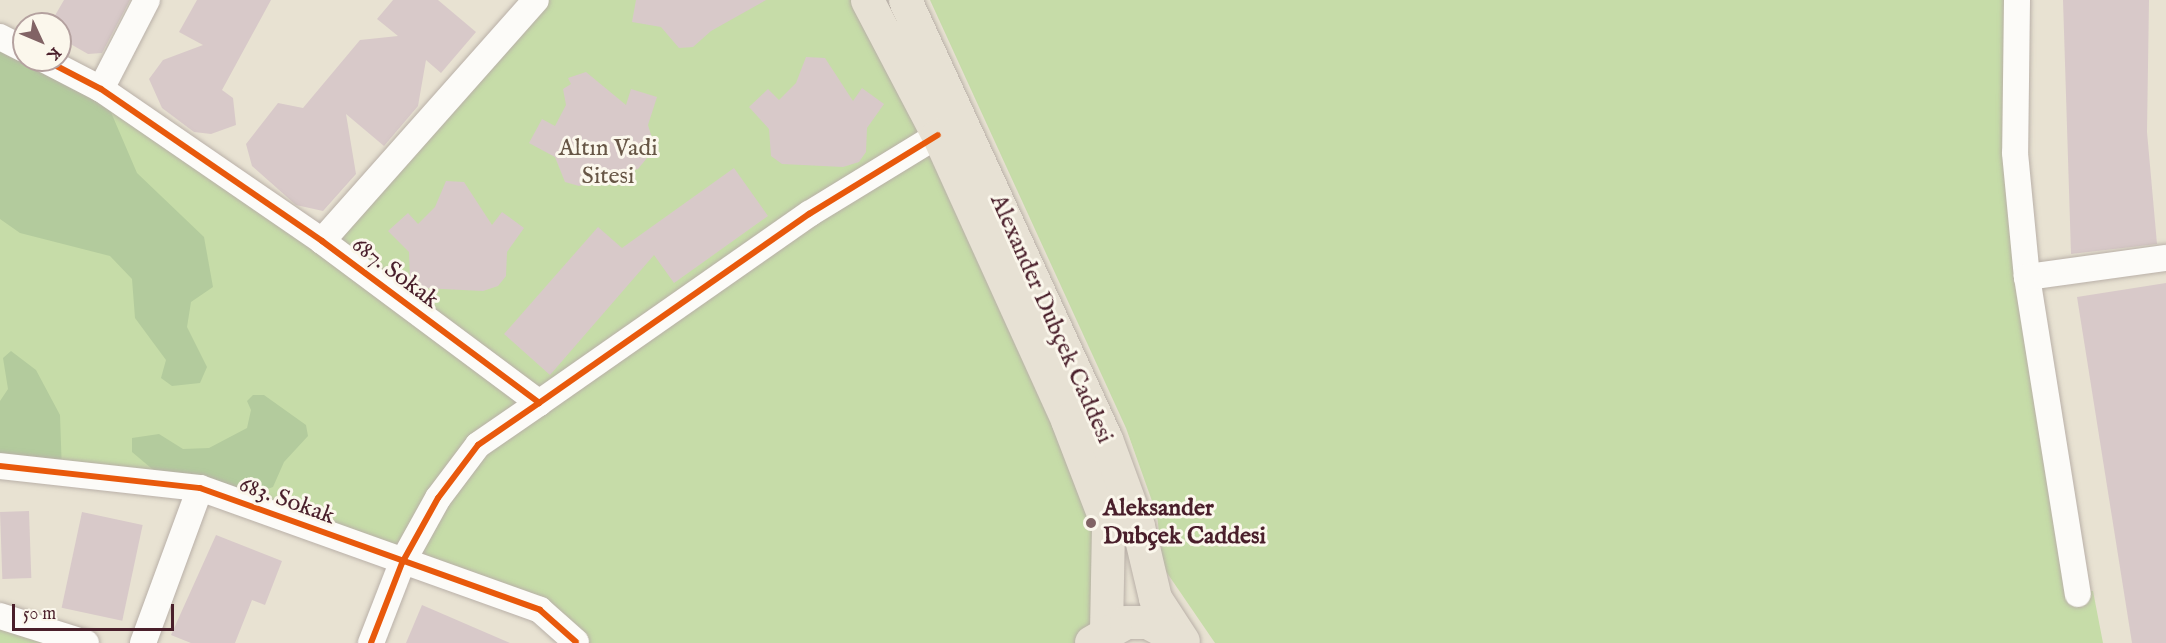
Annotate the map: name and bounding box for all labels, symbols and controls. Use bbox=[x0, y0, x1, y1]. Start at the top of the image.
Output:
north arrow bbox=[12, 12, 72, 72]
text: K bbox=[42, 42, 65, 64]
park label: Altın Vadi Sitesi bbox=[558, 135, 658, 191]
street label: Alexander Dubçek Caddesi bbox=[983, 190, 1119, 448]
street label: 687. Sokak bbox=[345, 231, 445, 315]
street label: 683. Sokak bbox=[235, 470, 339, 532]
place label: Aleksander Dubçek Caddesi bbox=[1103, 495, 1266, 551]
marker: Aleksander Dubçek Caddesi bbox=[1084, 516, 1098, 530]
scale bar bbox=[15, 592, 177, 630]
text: 50 m bbox=[23, 603, 56, 626]

